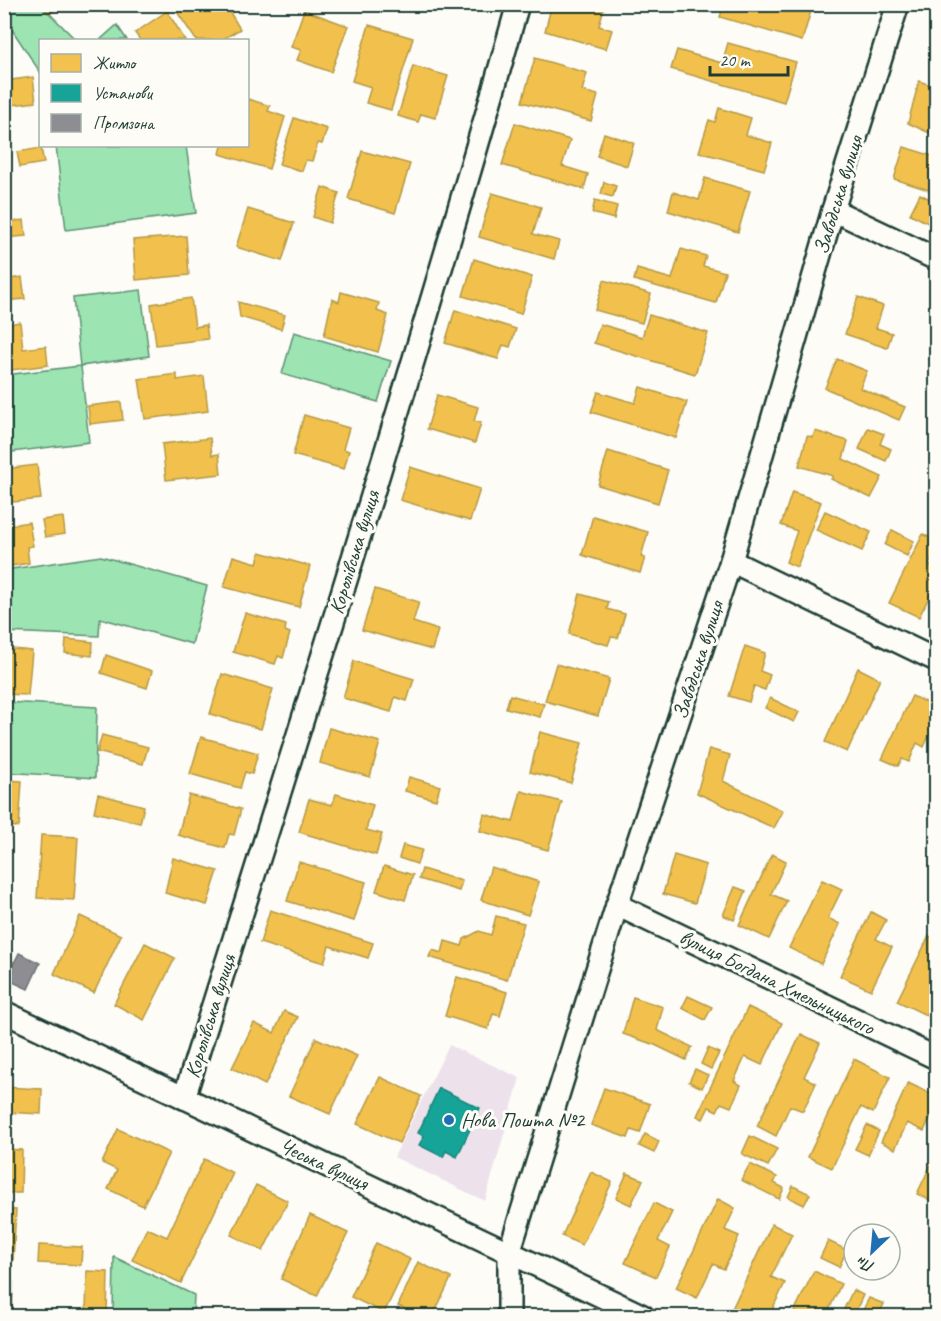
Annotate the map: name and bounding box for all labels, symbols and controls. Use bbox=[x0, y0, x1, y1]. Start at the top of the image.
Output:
legend bbox=[39, 39, 249, 147]
scale bar bbox=[710, 39, 788, 77]
text: 20 m bbox=[719, 49, 752, 71]
text: Житло bbox=[93, 52, 137, 74]
text: Установи bbox=[93, 82, 153, 104]
text: Промзона bbox=[93, 112, 155, 134]
street label: Заводська вулиця bbox=[808, 131, 869, 257]
street label: Королівська вулиця bbox=[323, 486, 386, 617]
street label: Заводська вулиця bbox=[667, 596, 730, 722]
street label: вулиця Богдана Хмельницького bbox=[675, 924, 880, 1041]
street label: Королівська вулиця bbox=[179, 950, 242, 1081]
place label: Нова Пошта №2 bbox=[461, 1107, 586, 1133]
marker: Нова Пошта №2 bbox=[442, 1113, 456, 1127]
street label: Чеська вулиця bbox=[276, 1132, 374, 1196]
north arrow bbox=[842, 1222, 902, 1282]
text: Пн bbox=[853, 1252, 878, 1277]

